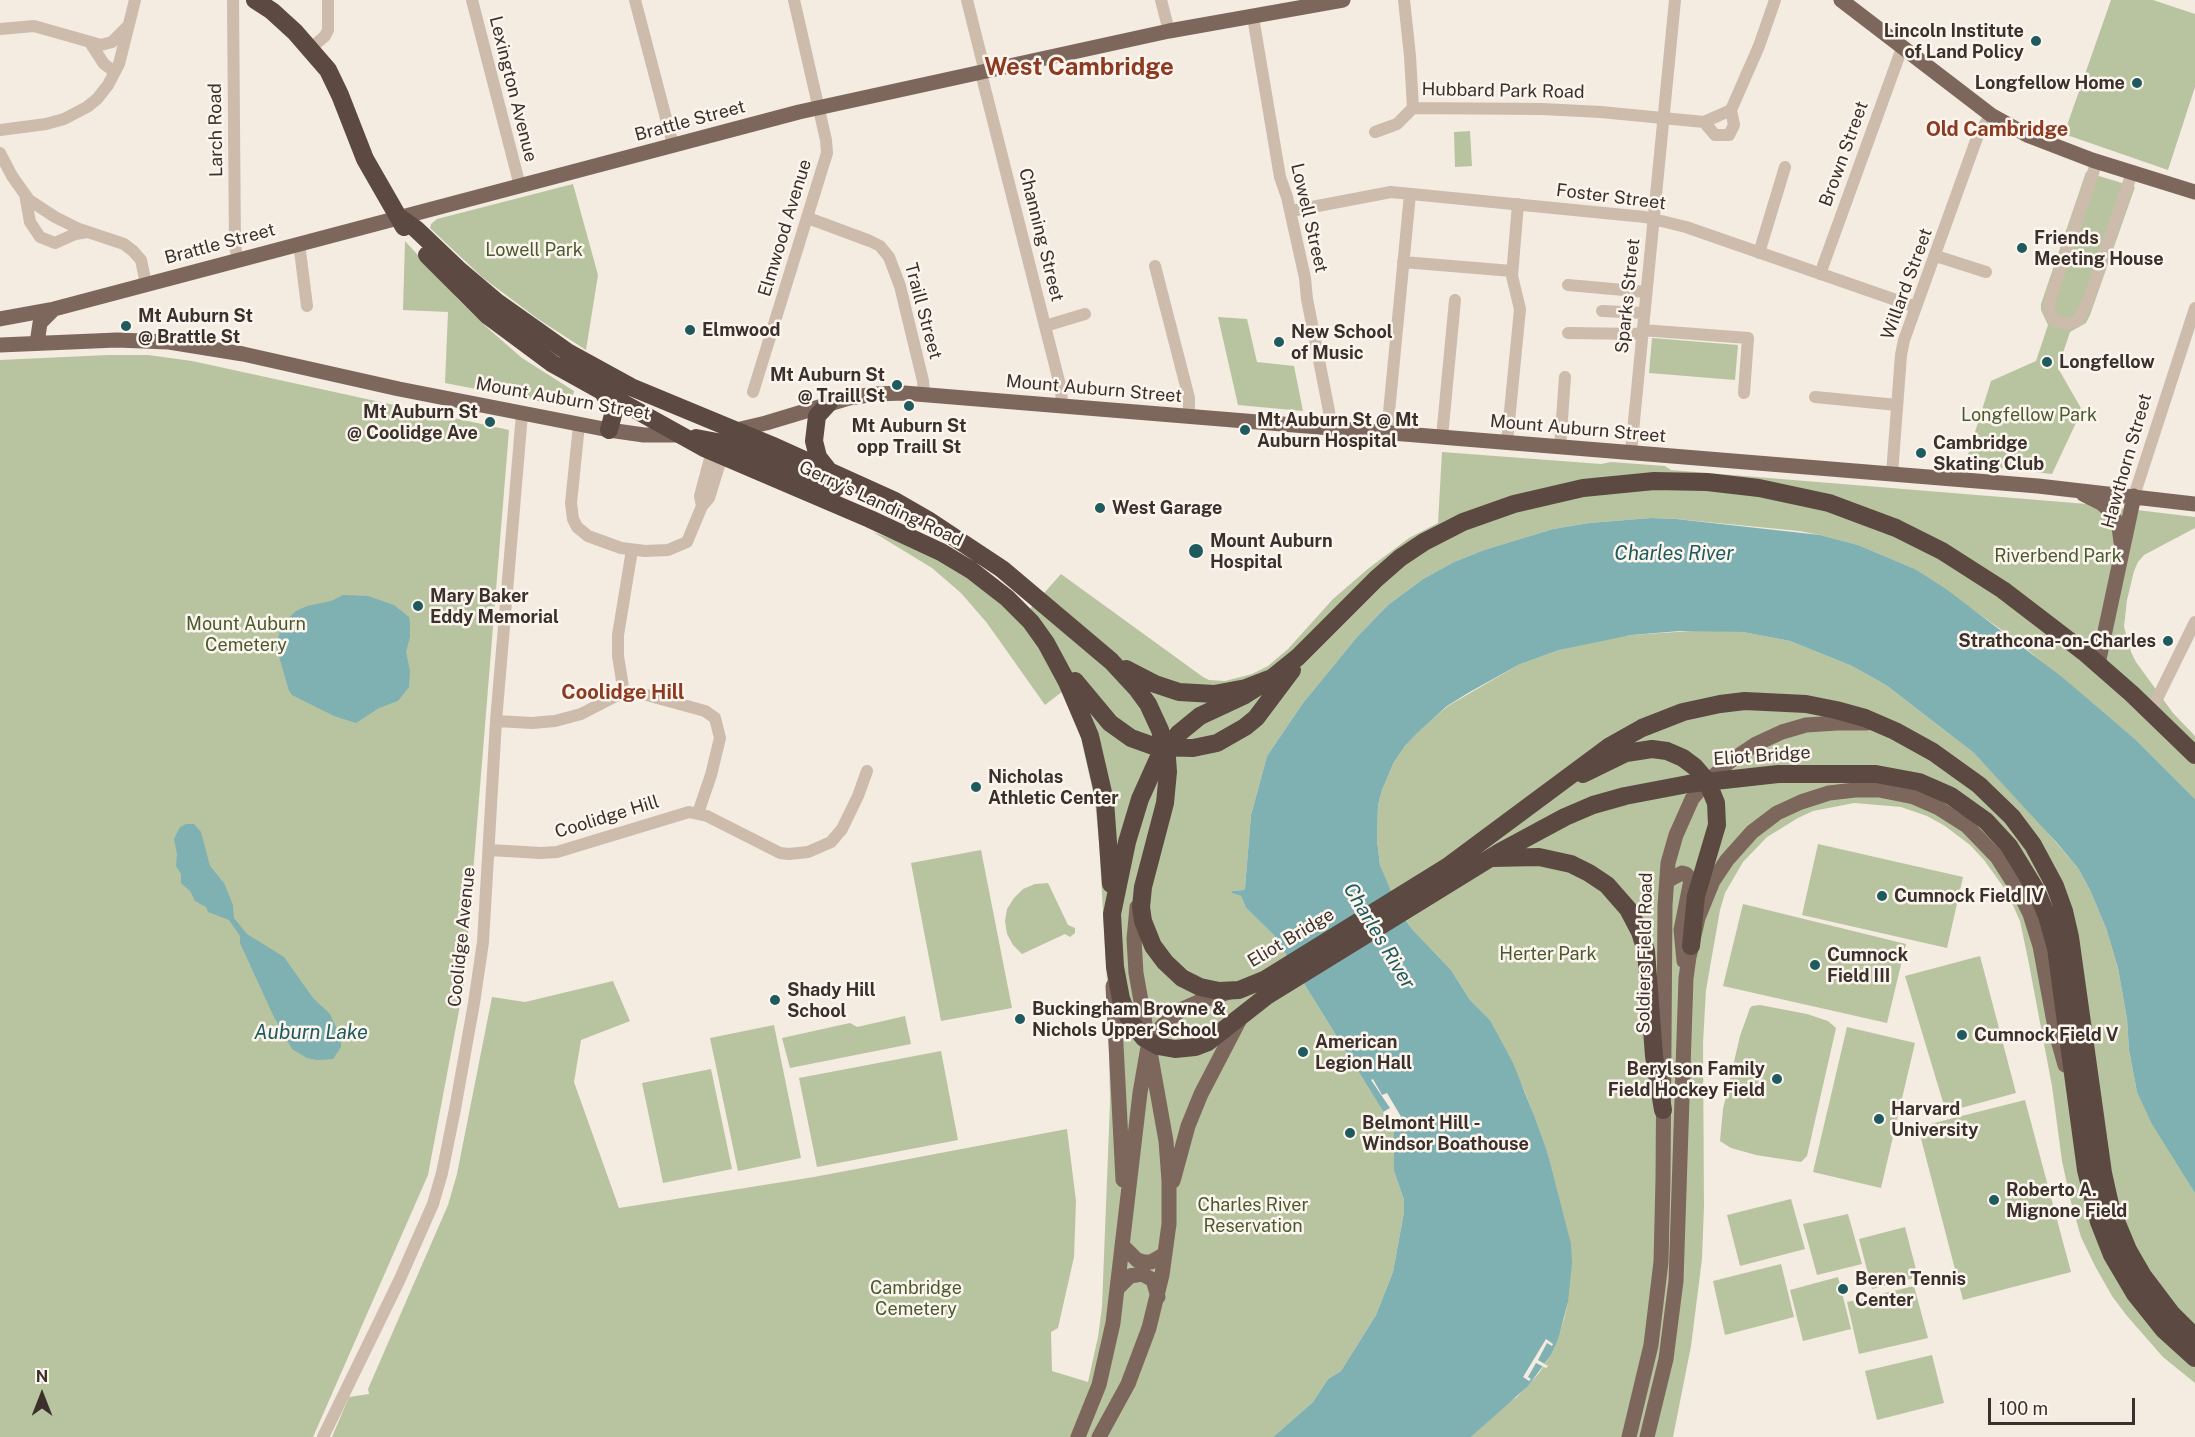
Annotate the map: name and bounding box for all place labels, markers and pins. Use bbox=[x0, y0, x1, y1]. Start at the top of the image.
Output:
place label: Lincoln Institute of Land Policy bbox=[1884, 20, 2024, 63]
marker: Lincoln Institute of Land Policy bbox=[2029, 34, 2043, 48]
place label: Longfellow Home bbox=[1975, 72, 2125, 94]
marker: Longfellow Home bbox=[2130, 76, 2144, 90]
place label: Friends Meeting House bbox=[2034, 227, 2164, 270]
marker: Friends Meeting House bbox=[2015, 241, 2029, 255]
place label: Mt Auburn St @ Brattle St bbox=[138, 305, 253, 348]
marker: Mt Auburn St @ Brattle St bbox=[119, 319, 133, 333]
place label: Elmwood bbox=[702, 319, 781, 341]
place label: New School of Music bbox=[1291, 321, 1393, 364]
marker: Elmwood bbox=[683, 323, 697, 337]
marker: New School of Music bbox=[1272, 335, 1286, 349]
place label: Longfellow bbox=[2059, 351, 2155, 373]
marker: Longfellow bbox=[2040, 355, 2054, 369]
place label: Mt Auburn St @ Traill St bbox=[770, 364, 885, 406]
marker: Mt Auburn St @ Traill St bbox=[890, 378, 904, 392]
marker: Mt Auburn St opp Traill St bbox=[902, 399, 916, 413]
place label: Mt Auburn St @ Coolidge Ave bbox=[347, 401, 478, 444]
place label: Mt Auburn St @ Mt Auburn Hospital bbox=[1257, 409, 1419, 452]
marker: Mt Auburn St @ Coolidge Ave bbox=[483, 415, 497, 429]
place label: Mt Auburn St opp Traill St bbox=[851, 415, 967, 458]
marker: Mt Auburn St @ Mt Auburn Hospital bbox=[1238, 423, 1252, 437]
place label: Cambridge Skating Club bbox=[1933, 432, 2044, 474]
marker: Cambridge Skating Club bbox=[1914, 446, 1928, 460]
place label: West Garage bbox=[1112, 497, 1222, 519]
marker: West Garage bbox=[1093, 501, 1107, 515]
place label: Mount Auburn Hospital bbox=[1210, 530, 1333, 572]
marker: Mount Auburn Hospital bbox=[1187, 542, 1205, 560]
place label: Mary Baker Eddy Memorial bbox=[430, 585, 559, 628]
marker: Mary Baker Eddy Memorial bbox=[411, 599, 425, 613]
place label: Strathcona-on-Charles bbox=[1958, 630, 2156, 652]
marker: Strathcona-on-Charles bbox=[2161, 634, 2175, 648]
place label: Nicholas Athletic Center bbox=[988, 766, 1119, 808]
marker: Nicholas Athletic Center bbox=[969, 780, 983, 794]
place label: Cumnock Field IV bbox=[1894, 885, 2044, 907]
marker: Cumnock Field IV bbox=[1875, 889, 1889, 903]
place label: Cumnock Field III bbox=[1827, 944, 1908, 986]
marker: Cumnock Field III bbox=[1808, 958, 1822, 972]
place label: Shady Hill School bbox=[787, 979, 876, 1022]
marker: Shady Hill School bbox=[768, 993, 782, 1007]
place label: Buckingham Browne & Nichols Upper School bbox=[1032, 998, 1226, 1040]
marker: Buckingham Browne & Nichols Upper School bbox=[1013, 1012, 1027, 1026]
place label: Cumnock Field V bbox=[1974, 1024, 2118, 1046]
marker: Cumnock Field V bbox=[1955, 1028, 1969, 1042]
place label: American Legion Hall bbox=[1315, 1031, 1412, 1074]
marker: American Legion Hall bbox=[1296, 1045, 1310, 1059]
place label: Berylson Family Field Hockey Field bbox=[1608, 1058, 1765, 1100]
marker: Berylson Family Field Hockey Field bbox=[1770, 1072, 1784, 1086]
place label: Harvard University bbox=[1891, 1098, 1978, 1140]
place label: Belmont Hill - Windsor Boathouse bbox=[1362, 1112, 1529, 1154]
marker: Harvard University bbox=[1872, 1112, 1886, 1126]
marker: Belmont Hill - Windsor Boathouse bbox=[1343, 1126, 1357, 1140]
place label: Roberto A. Mignone Field bbox=[2006, 1179, 2127, 1222]
marker: Roberto A. Mignone Field bbox=[1987, 1193, 2001, 1207]
place label: Beren Tennis Center bbox=[1855, 1268, 1966, 1310]
marker: Beren Tennis Center bbox=[1836, 1282, 1850, 1296]

